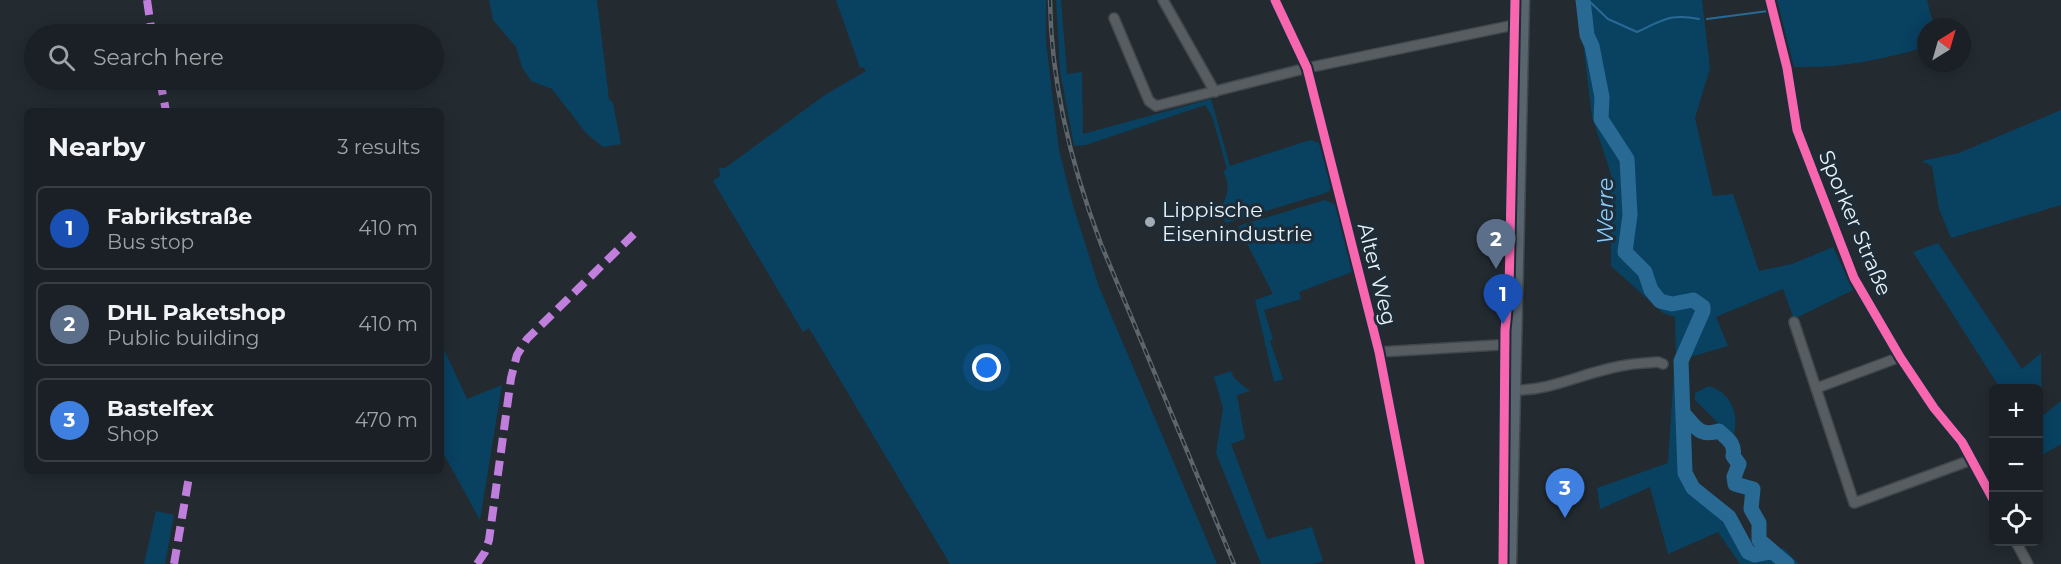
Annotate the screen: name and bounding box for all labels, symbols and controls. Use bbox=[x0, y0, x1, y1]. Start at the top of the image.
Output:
north arrow bbox=[1917, 18, 1971, 72]
search box bbox=[24, 24, 444, 90]
icon: search bbox=[45, 41, 78, 74]
text: Search here bbox=[93, 44, 224, 71]
text: Nearby bbox=[48, 131, 145, 163]
text: 3 results bbox=[337, 135, 420, 159]
street label: Sporker Straße bbox=[1814, 146, 1897, 299]
water label: Werre bbox=[1592, 178, 1619, 244]
place label: Lippische Eisenindustrie bbox=[1162, 197, 1312, 246]
text: Fabrikstraße bbox=[107, 203, 252, 230]
marker: Lippische Eisenindustrie bbox=[1143, 215, 1157, 229]
text: 1 bbox=[66, 216, 73, 240]
text: 410 m bbox=[358, 216, 418, 240]
street label: Alter Weg bbox=[1353, 220, 1402, 328]
pin: 2 bbox=[1476, 220, 1516, 269]
text: Bus stop bbox=[107, 230, 194, 254]
pin: 1 bbox=[1484, 274, 1522, 324]
text: DHL Paketshop bbox=[107, 299, 286, 326]
text: 2 bbox=[64, 312, 75, 336]
text: 410 m bbox=[358, 312, 418, 336]
text: Public building bbox=[107, 326, 260, 350]
your location bbox=[972, 353, 1001, 382]
map controls bbox=[1989, 384, 2043, 546]
button: + bbox=[1989, 384, 2043, 438]
text: Bastelfex bbox=[107, 395, 214, 422]
text: 3 bbox=[64, 408, 75, 432]
text: 470 m bbox=[355, 408, 418, 432]
text: Shop bbox=[107, 422, 159, 446]
button: − bbox=[1989, 438, 2043, 492]
pin: 3 bbox=[1546, 468, 1584, 518]
button: locate bbox=[1989, 492, 2043, 546]

